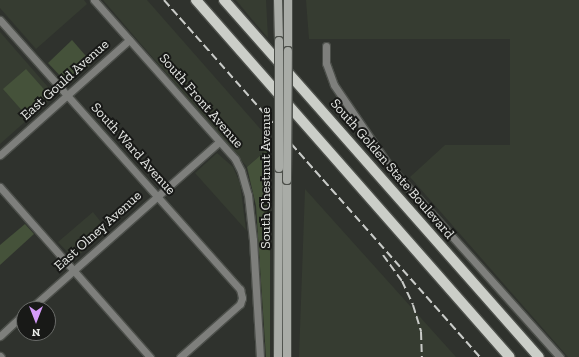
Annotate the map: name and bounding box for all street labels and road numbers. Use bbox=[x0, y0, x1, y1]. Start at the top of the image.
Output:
street label: East Gould Avenue bbox=[17, 36, 113, 124]
street label: South Front Avenue bbox=[155, 50, 247, 152]
street label: South Golden State Boulevard bbox=[327, 96, 457, 242]
street label: South Ward Avenue bbox=[87, 99, 179, 199]
street label: South Chestnut Avenue bbox=[258, 107, 274, 249]
street label: East Olney Avenue bbox=[51, 187, 145, 275]

